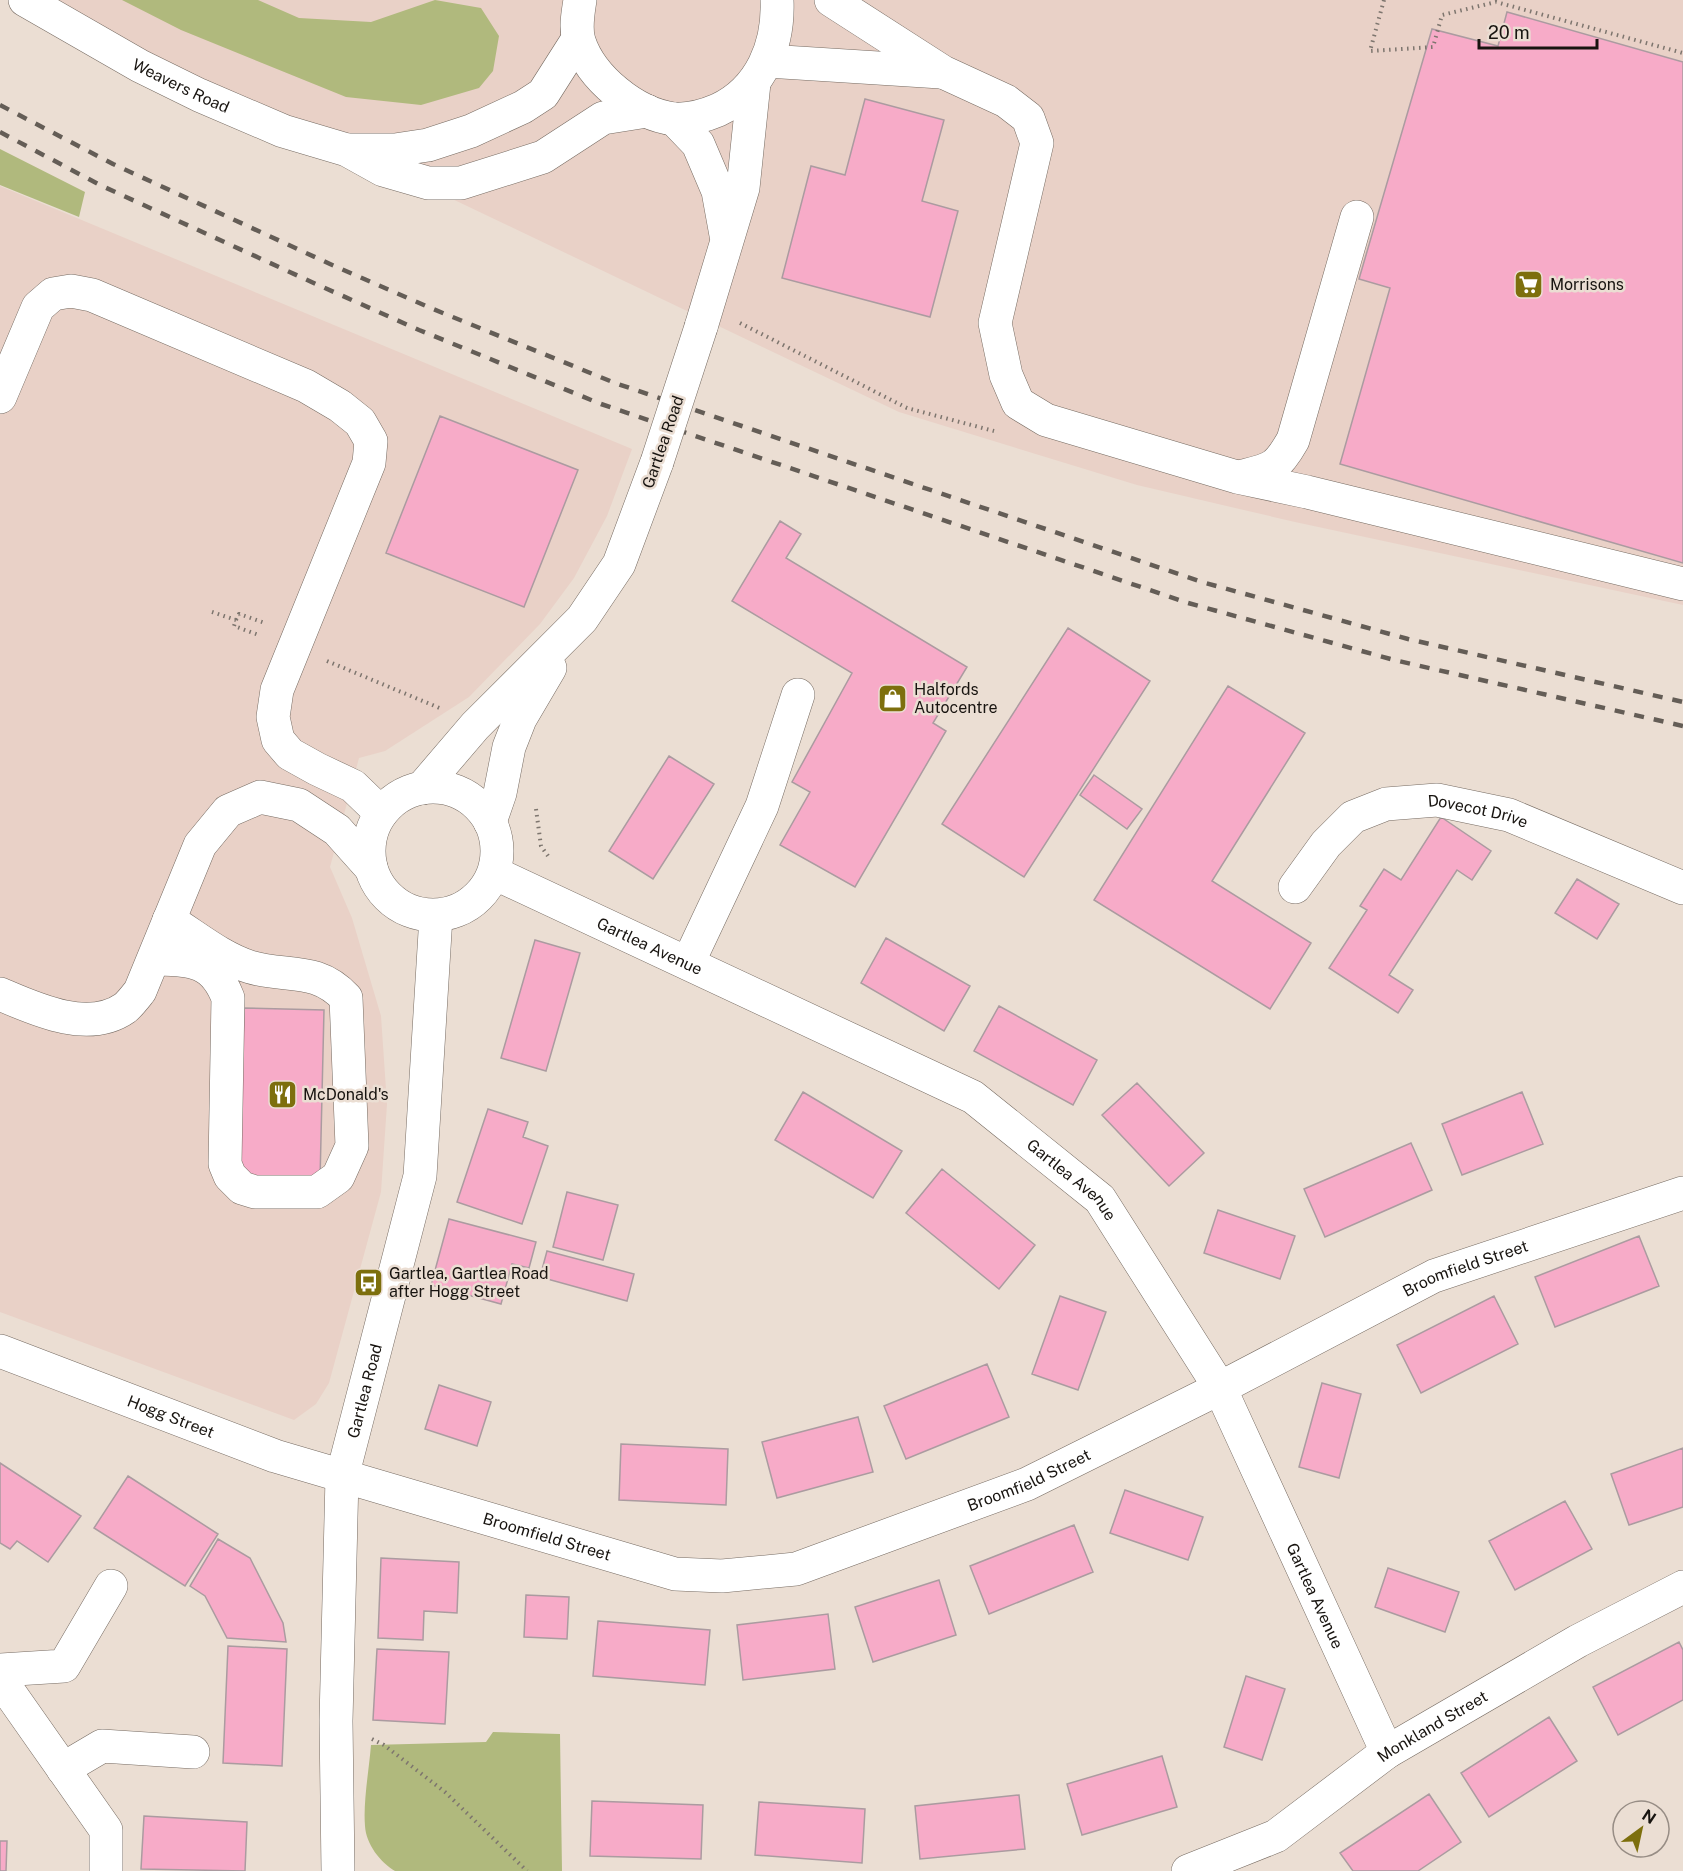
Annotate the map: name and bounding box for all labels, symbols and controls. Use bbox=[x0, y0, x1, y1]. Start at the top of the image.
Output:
scale bar bbox=[1479, 12, 1598, 50]
text: 20 m bbox=[1488, 22, 1530, 43]
street label: Weavers Road bbox=[129, 54, 232, 116]
supermarket icon: Morrisons bbox=[1513, 268, 1545, 300]
place label: Morrisons bbox=[1550, 275, 1624, 294]
street label: Gartlea Road bbox=[638, 393, 688, 491]
place label: Halfords Autocentre bbox=[914, 680, 998, 717]
shop icon: Halfords Autocentre bbox=[877, 682, 909, 714]
street label: Dovecot Drive bbox=[1427, 790, 1531, 832]
street label: Gartlea Avenue bbox=[594, 913, 705, 979]
restaurant icon: McDonald's bbox=[266, 1078, 298, 1110]
place label: McDonald's bbox=[303, 1085, 389, 1104]
street label: Gartlea Avenue bbox=[1023, 1135, 1121, 1224]
street label: Broomfield Street bbox=[1399, 1236, 1530, 1300]
place label: Gartlea, Gartlea Road after Hogg Street bbox=[389, 1264, 549, 1301]
bus stop icon: Gartlea, Gartlea Road after Hogg Street bbox=[352, 1266, 384, 1298]
street label: Gartlea Road bbox=[343, 1342, 386, 1440]
street label: Hogg Street bbox=[125, 1391, 217, 1441]
street label: Broomfield Street bbox=[964, 1445, 1093, 1515]
street label: Broomfield Street bbox=[481, 1508, 613, 1564]
street label: Gartlea Avenue bbox=[1283, 1540, 1348, 1651]
street label: Monkland Street bbox=[1373, 1686, 1491, 1766]
north arrow bbox=[1611, 1799, 1671, 1859]
text: N bbox=[1638, 1805, 1659, 1828]

